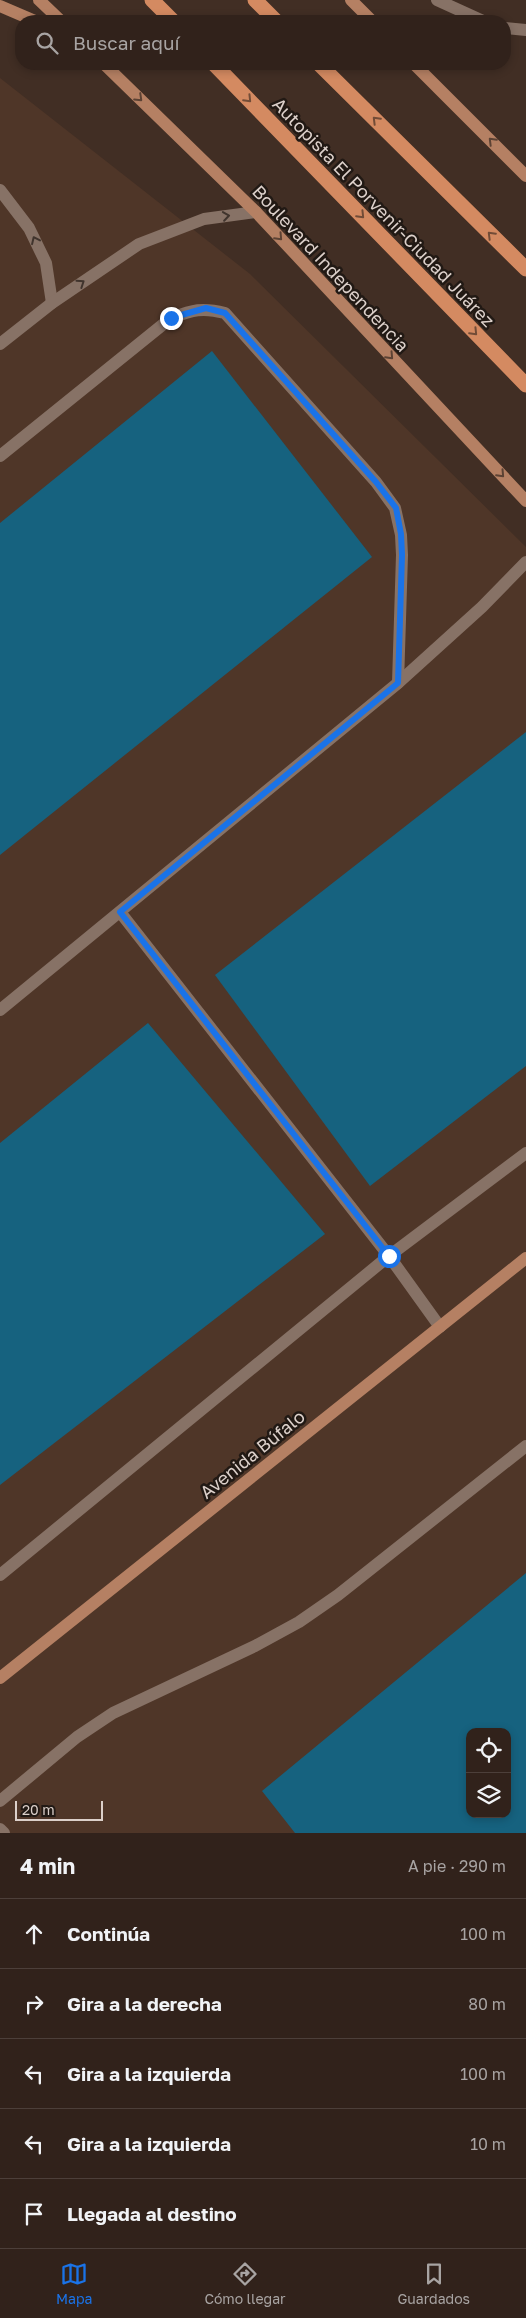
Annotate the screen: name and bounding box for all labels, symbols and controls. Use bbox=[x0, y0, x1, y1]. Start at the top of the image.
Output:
search box bbox=[15, 15, 511, 70]
icon: search bbox=[33, 29, 61, 57]
text: Buscar aquí bbox=[73, 31, 180, 54]
one-way arrow bbox=[133, 92, 142, 101]
one-way arrow bbox=[242, 93, 251, 102]
street label: Autopista El Porvenir-Ciudad Juárez bbox=[268, 93, 500, 331]
one-way arrow bbox=[373, 117, 382, 126]
one-way arrow bbox=[488, 138, 497, 147]
street label: Boulevard Independencia bbox=[248, 180, 414, 356]
one-way arrow bbox=[355, 210, 364, 219]
one-way arrow bbox=[223, 211, 231, 222]
one-way arrow bbox=[273, 231, 282, 240]
one-way arrow bbox=[488, 232, 497, 241]
one-way arrow bbox=[31, 236, 41, 245]
one-way arrow bbox=[75, 280, 84, 289]
route end bbox=[160, 307, 183, 330]
one-way arrow bbox=[468, 326, 477, 335]
one-way arrow bbox=[384, 350, 393, 359]
one-way arrow bbox=[495, 469, 504, 478]
route start bbox=[378, 1245, 401, 1268]
street label: Avenida Búfalo bbox=[195, 1405, 309, 1503]
map controls bbox=[466, 1728, 511, 1818]
button: locate bbox=[466, 1728, 511, 1773]
button: layers bbox=[466, 1773, 511, 1818]
scale bar bbox=[15, 1798, 102, 1821]
text: 20 m bbox=[22, 1801, 55, 1818]
text: 4 min bbox=[20, 1853, 75, 1879]
text: A pie · 290 m bbox=[408, 1856, 506, 1876]
icon: ahead bbox=[20, 1920, 48, 1948]
text: Continúa bbox=[67, 1922, 150, 1945]
text: 100 m bbox=[460, 1924, 506, 1944]
icon: right bbox=[20, 1990, 48, 2018]
text: Gira a la derecha bbox=[67, 1992, 222, 2015]
text: 80 m bbox=[468, 1994, 506, 2014]
icon: left bbox=[20, 2060, 48, 2088]
text: Gira a la izquierda bbox=[67, 2062, 231, 2085]
text: 100 m bbox=[460, 2064, 506, 2084]
icon: left bbox=[20, 2130, 48, 2158]
text: Gira a la izquierda bbox=[67, 2132, 231, 2155]
text: 10 m bbox=[470, 2134, 506, 2154]
icon: arrive bbox=[20, 2200, 48, 2228]
text: Llegada al destino bbox=[67, 2202, 237, 2225]
tab: Mapa bbox=[56, 2260, 92, 2307]
tab: Cómo llegar bbox=[204, 2260, 286, 2307]
tab: Guardados bbox=[397, 2260, 470, 2307]

